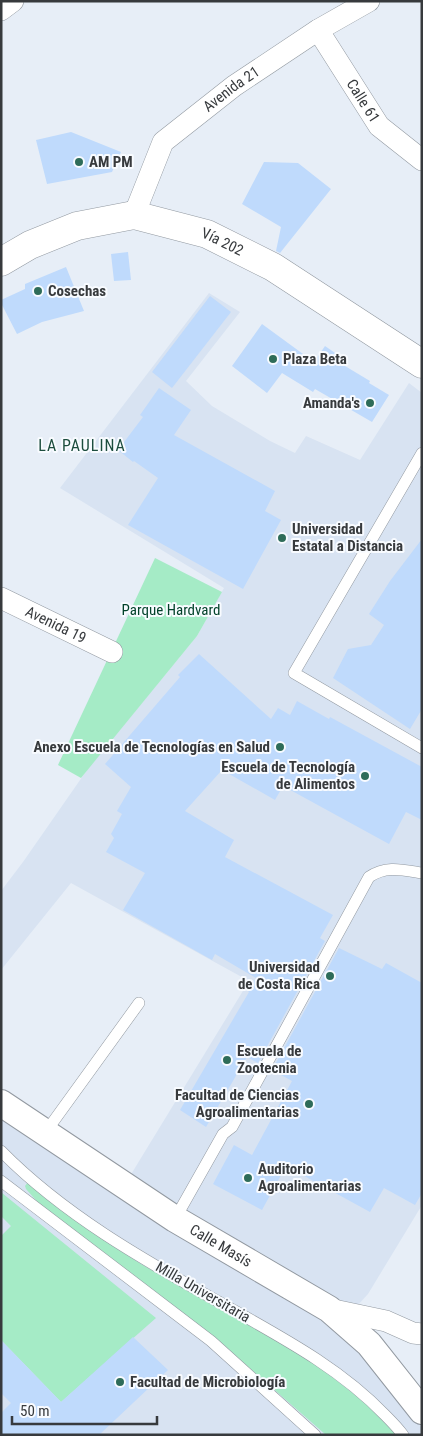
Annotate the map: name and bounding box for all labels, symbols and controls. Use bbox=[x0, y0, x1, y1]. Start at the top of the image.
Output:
street label: Avenida 21 bbox=[200, 63, 263, 116]
street label: Calle 61 bbox=[343, 76, 383, 126]
place label: AM PM bbox=[89, 153, 133, 171]
marker: AM PM bbox=[73, 156, 85, 168]
street label: Vía 202 bbox=[200, 224, 246, 260]
place label: Cosechas bbox=[48, 282, 106, 300]
marker: Cosechas bbox=[32, 285, 44, 297]
place label: Plaza Beta bbox=[283, 350, 347, 368]
marker: Plaza Beta bbox=[267, 353, 279, 365]
place label: Amanda's bbox=[303, 394, 360, 412]
marker: Amanda's bbox=[364, 397, 376, 409]
district label: LA PAULINA bbox=[38, 436, 126, 455]
place label: Universidad Estatal a Distancia bbox=[292, 520, 403, 555]
marker: Universidad Estatal a Distancia bbox=[276, 532, 288, 544]
park label: Parque Hardvard bbox=[122, 601, 220, 619]
street label: Avenida 19 bbox=[23, 602, 89, 647]
place label: Anexo Escuela de Tecnologías en Salud bbox=[34, 738, 270, 756]
marker: Anexo Escuela de Tecnologías en Salud bbox=[274, 741, 286, 753]
place label: Escuela de Tecnología de Alimentos bbox=[221, 758, 355, 793]
marker: Escuela de Tecnología de Alimentos bbox=[359, 770, 371, 782]
place label: Universidad de Costa Rica bbox=[238, 958, 320, 993]
marker: Universidad de Costa Rica bbox=[324, 970, 336, 982]
place label: Escuela de Zootecnia bbox=[237, 1042, 302, 1077]
marker: Escuela de Zootecnia bbox=[221, 1054, 233, 1066]
place label: Facultad de Ciencias Agroalimentarias bbox=[175, 1086, 299, 1121]
marker: Facultad de Ciencias Agroalimentarias bbox=[303, 1098, 315, 1110]
place label: Auditorio Agroalimentarias bbox=[258, 1160, 361, 1195]
marker: Auditorio Agroalimentarias bbox=[242, 1172, 254, 1184]
street label: Calle Masís bbox=[186, 1221, 255, 1271]
street label: Milla Universitaria bbox=[152, 1258, 254, 1326]
place label: Facultad de Microbiología bbox=[130, 1373, 285, 1391]
marker: Facultad de Microbiología bbox=[114, 1376, 126, 1388]
scale bar bbox=[12, 1394, 158, 1426]
text: 50 m bbox=[20, 1402, 50, 1420]

